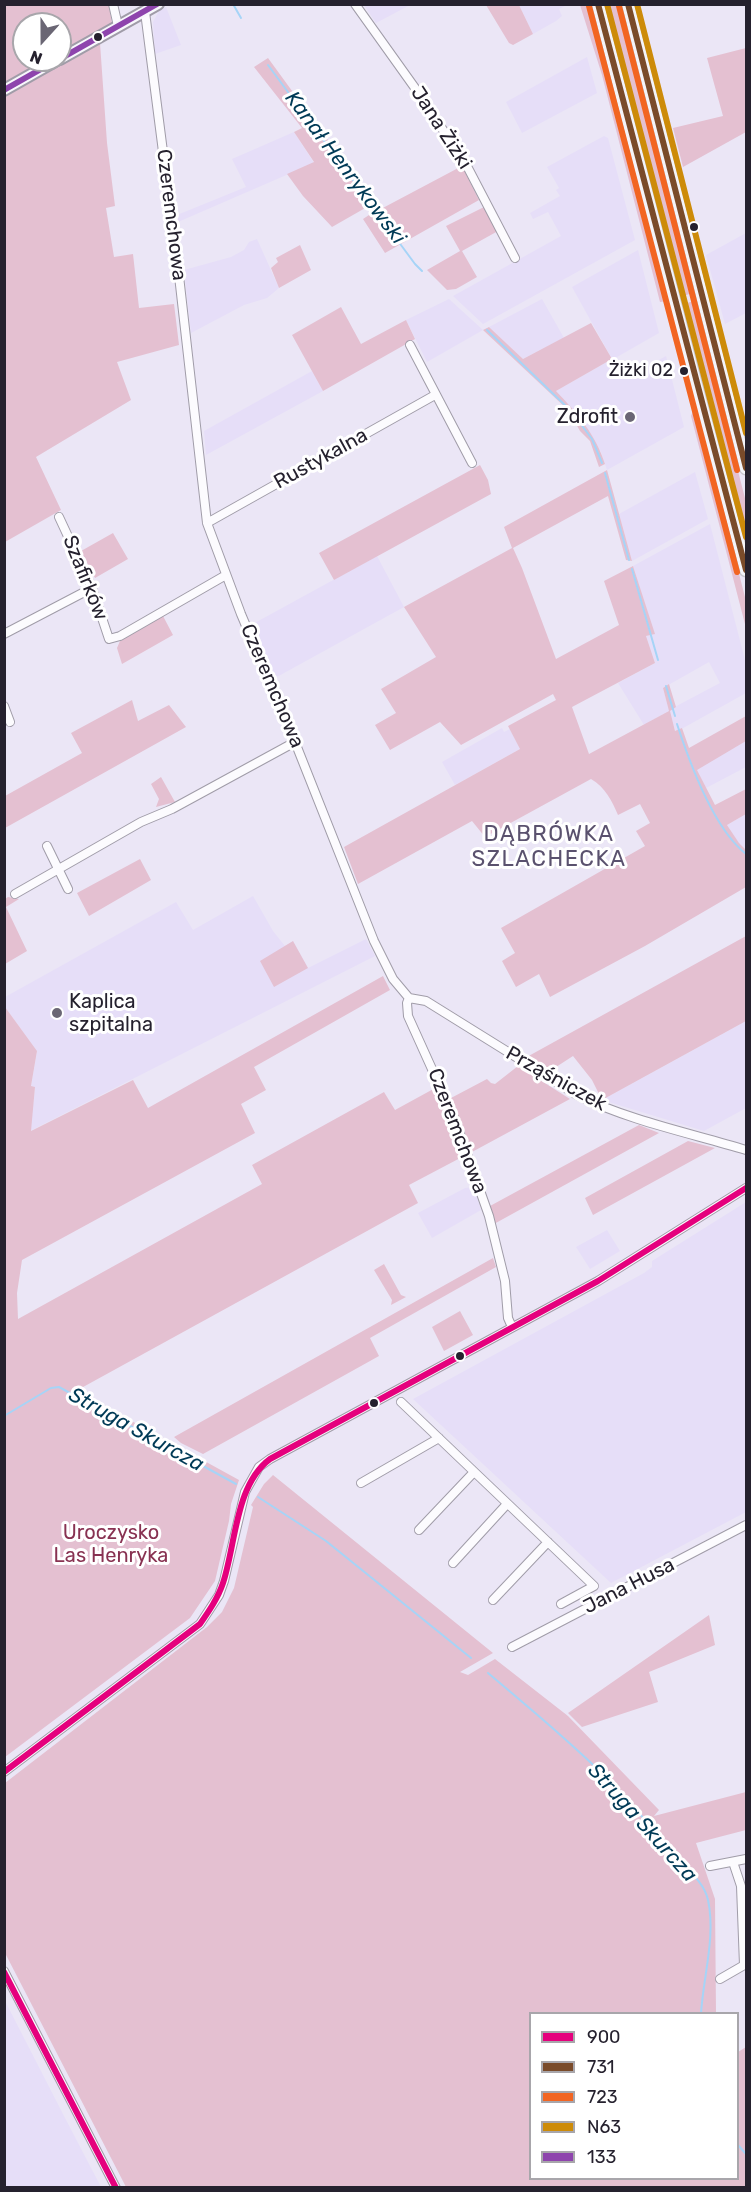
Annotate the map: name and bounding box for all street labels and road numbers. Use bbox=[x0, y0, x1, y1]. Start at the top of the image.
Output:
street label: Jana Żiżki bbox=[405, 82, 477, 174]
street label: Czeremchowa bbox=[151, 148, 191, 282]
street label: Rustykalna bbox=[270, 423, 372, 495]
street label: Szafirków bbox=[57, 532, 113, 624]
street label: Czeremchowa bbox=[235, 620, 309, 752]
street label: Prząśniczek bbox=[501, 1041, 611, 1117]
street label: Czeremchowa bbox=[422, 1065, 492, 1197]
street label: Jana Husa bbox=[579, 1553, 679, 1619]

